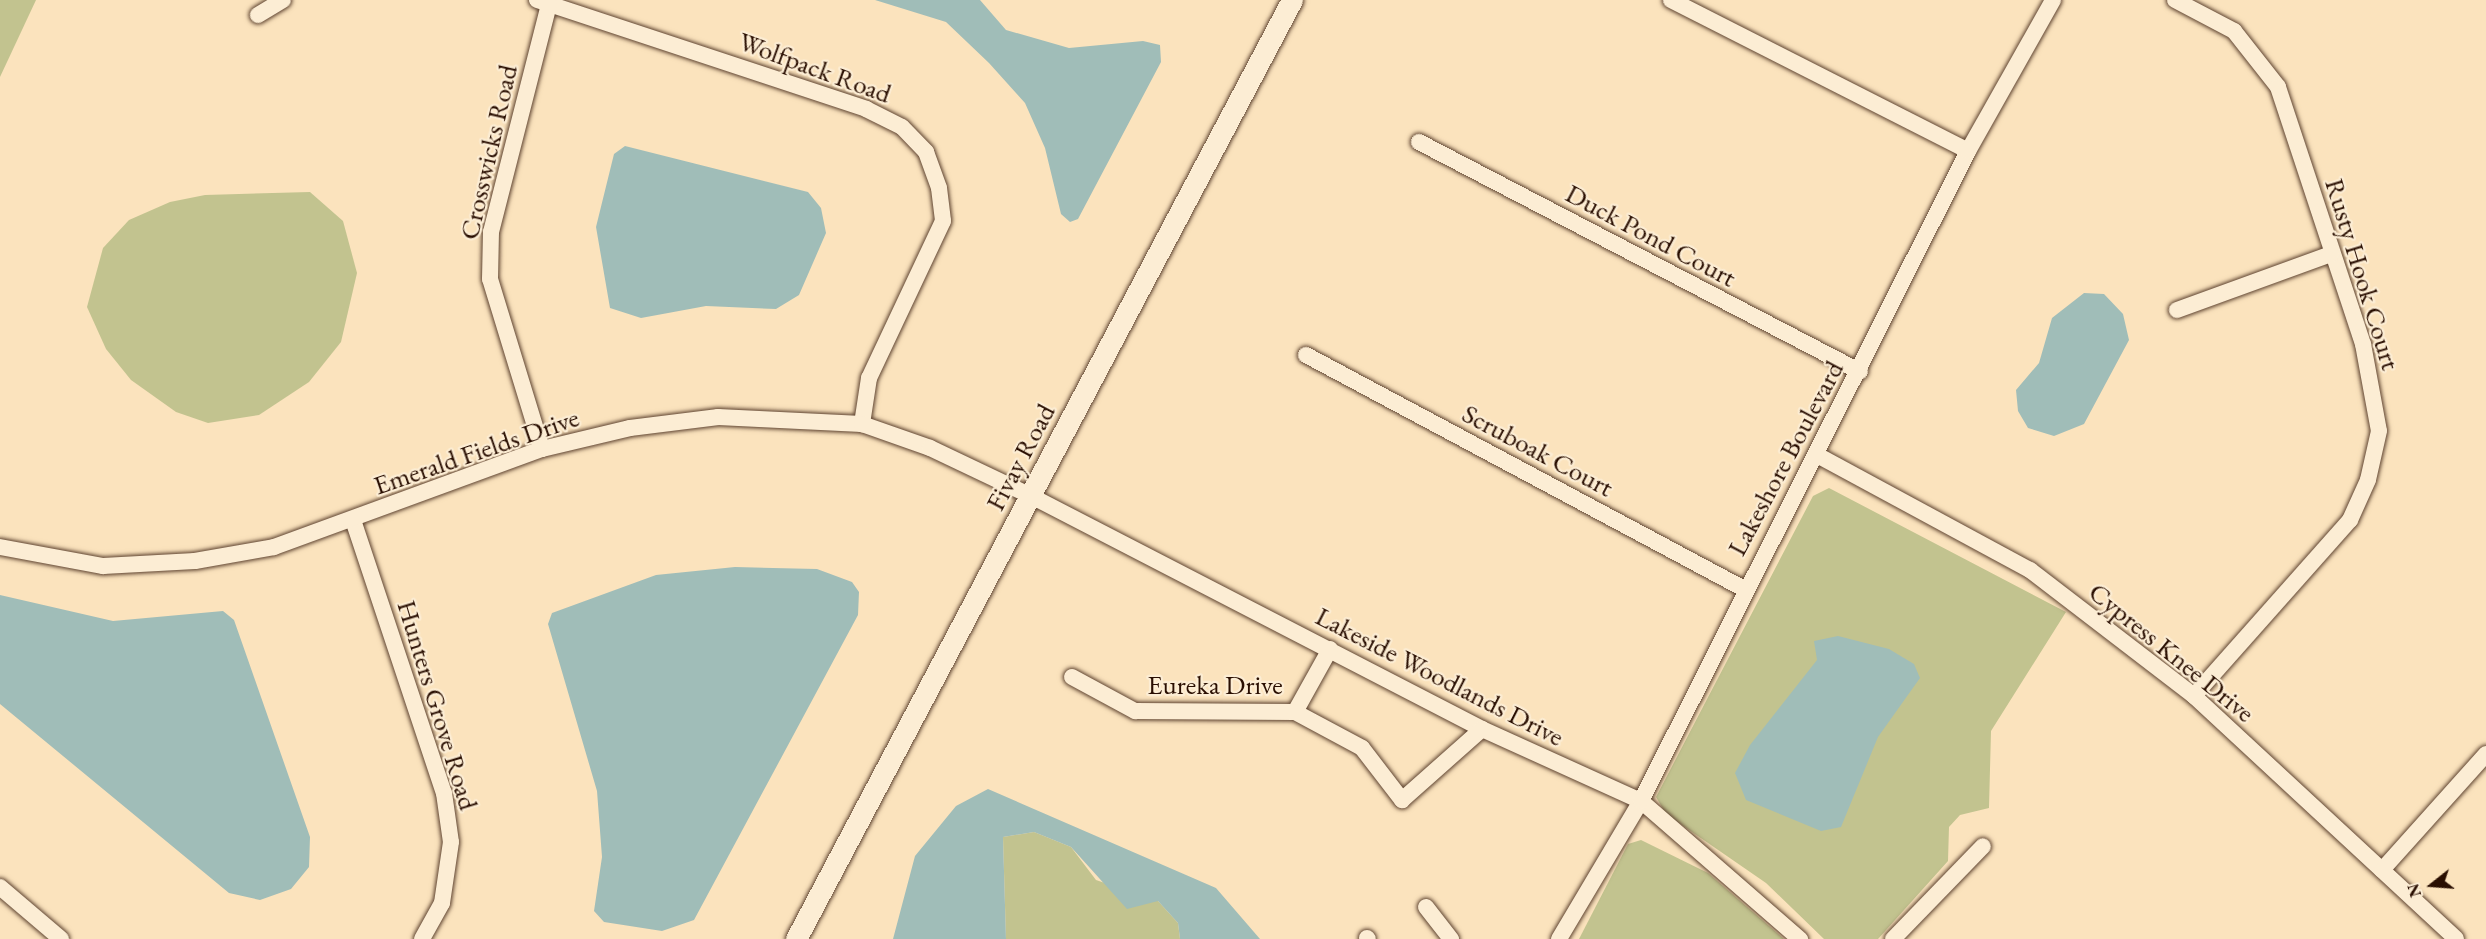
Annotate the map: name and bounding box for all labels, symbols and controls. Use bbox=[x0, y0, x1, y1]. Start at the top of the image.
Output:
street label: Wolfpack Road bbox=[734, 24, 896, 110]
street label: Crosswicks Road bbox=[452, 61, 524, 243]
street label: Rusty Hook Court bbox=[2319, 174, 2407, 374]
street label: Duck Pond Court bbox=[1560, 177, 1742, 293]
street label: Lakeshore Boulevard bbox=[1720, 355, 1850, 561]
street label: Scruboak Court bbox=[1457, 397, 1619, 503]
street label: Fivay Road bbox=[978, 398, 1062, 516]
street label: Emerald Fields Drive bbox=[369, 401, 583, 501]
street label: Cypress Knee Drive bbox=[2083, 575, 2261, 729]
street label: Hunters Grove Road bbox=[391, 596, 485, 814]
street label: Lakeside Woodlands Drive bbox=[1311, 599, 1569, 753]
street label: Eureka Drive bbox=[1147, 669, 1283, 701]
north arrow bbox=[2402, 855, 2462, 915]
text: N bbox=[2402, 881, 2426, 900]

